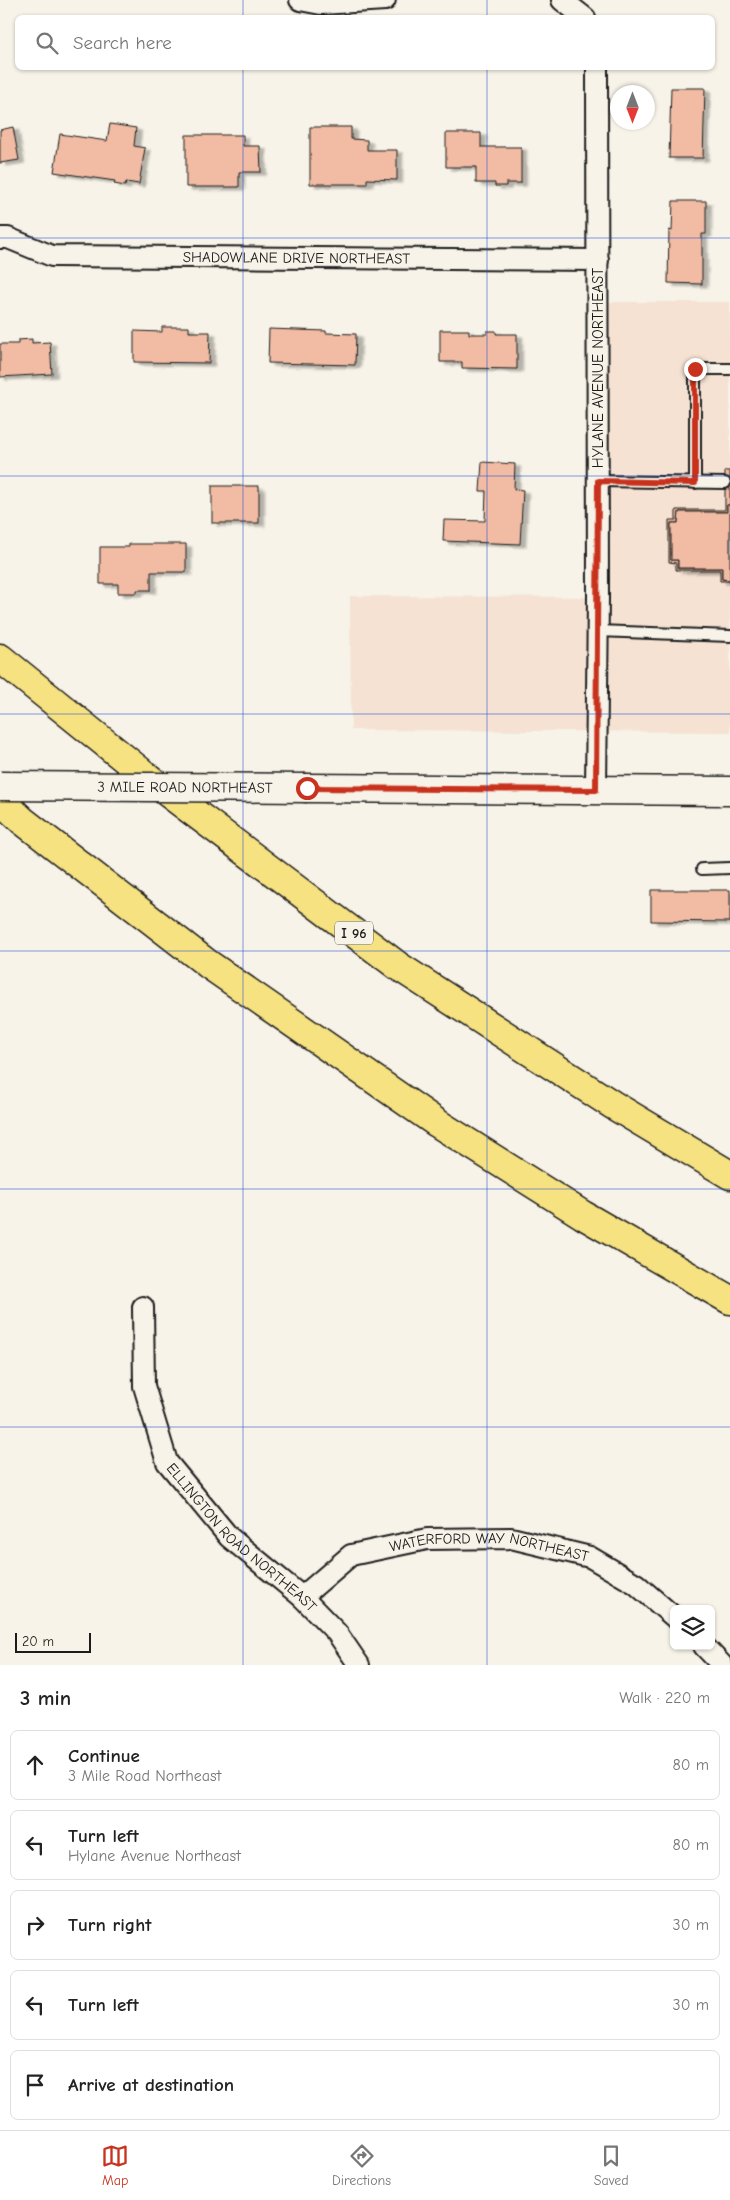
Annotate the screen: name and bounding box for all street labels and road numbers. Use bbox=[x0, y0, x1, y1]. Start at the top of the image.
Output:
street label: SHADOWLANE DRIVE NORTHEAST bbox=[183, 248, 410, 268]
street label: HYLANE AVENUE NORTHEAST bbox=[589, 268, 607, 468]
street label: 3 MILE ROAD NORTHEAST bbox=[97, 778, 273, 797]
road number: I 96 bbox=[335, 921, 373, 944]
street label: ELLINGTON ROAD NORTHEAST bbox=[163, 1459, 321, 1616]
street label: WATERFORD WAY NORTHEAST bbox=[388, 1529, 591, 1565]

